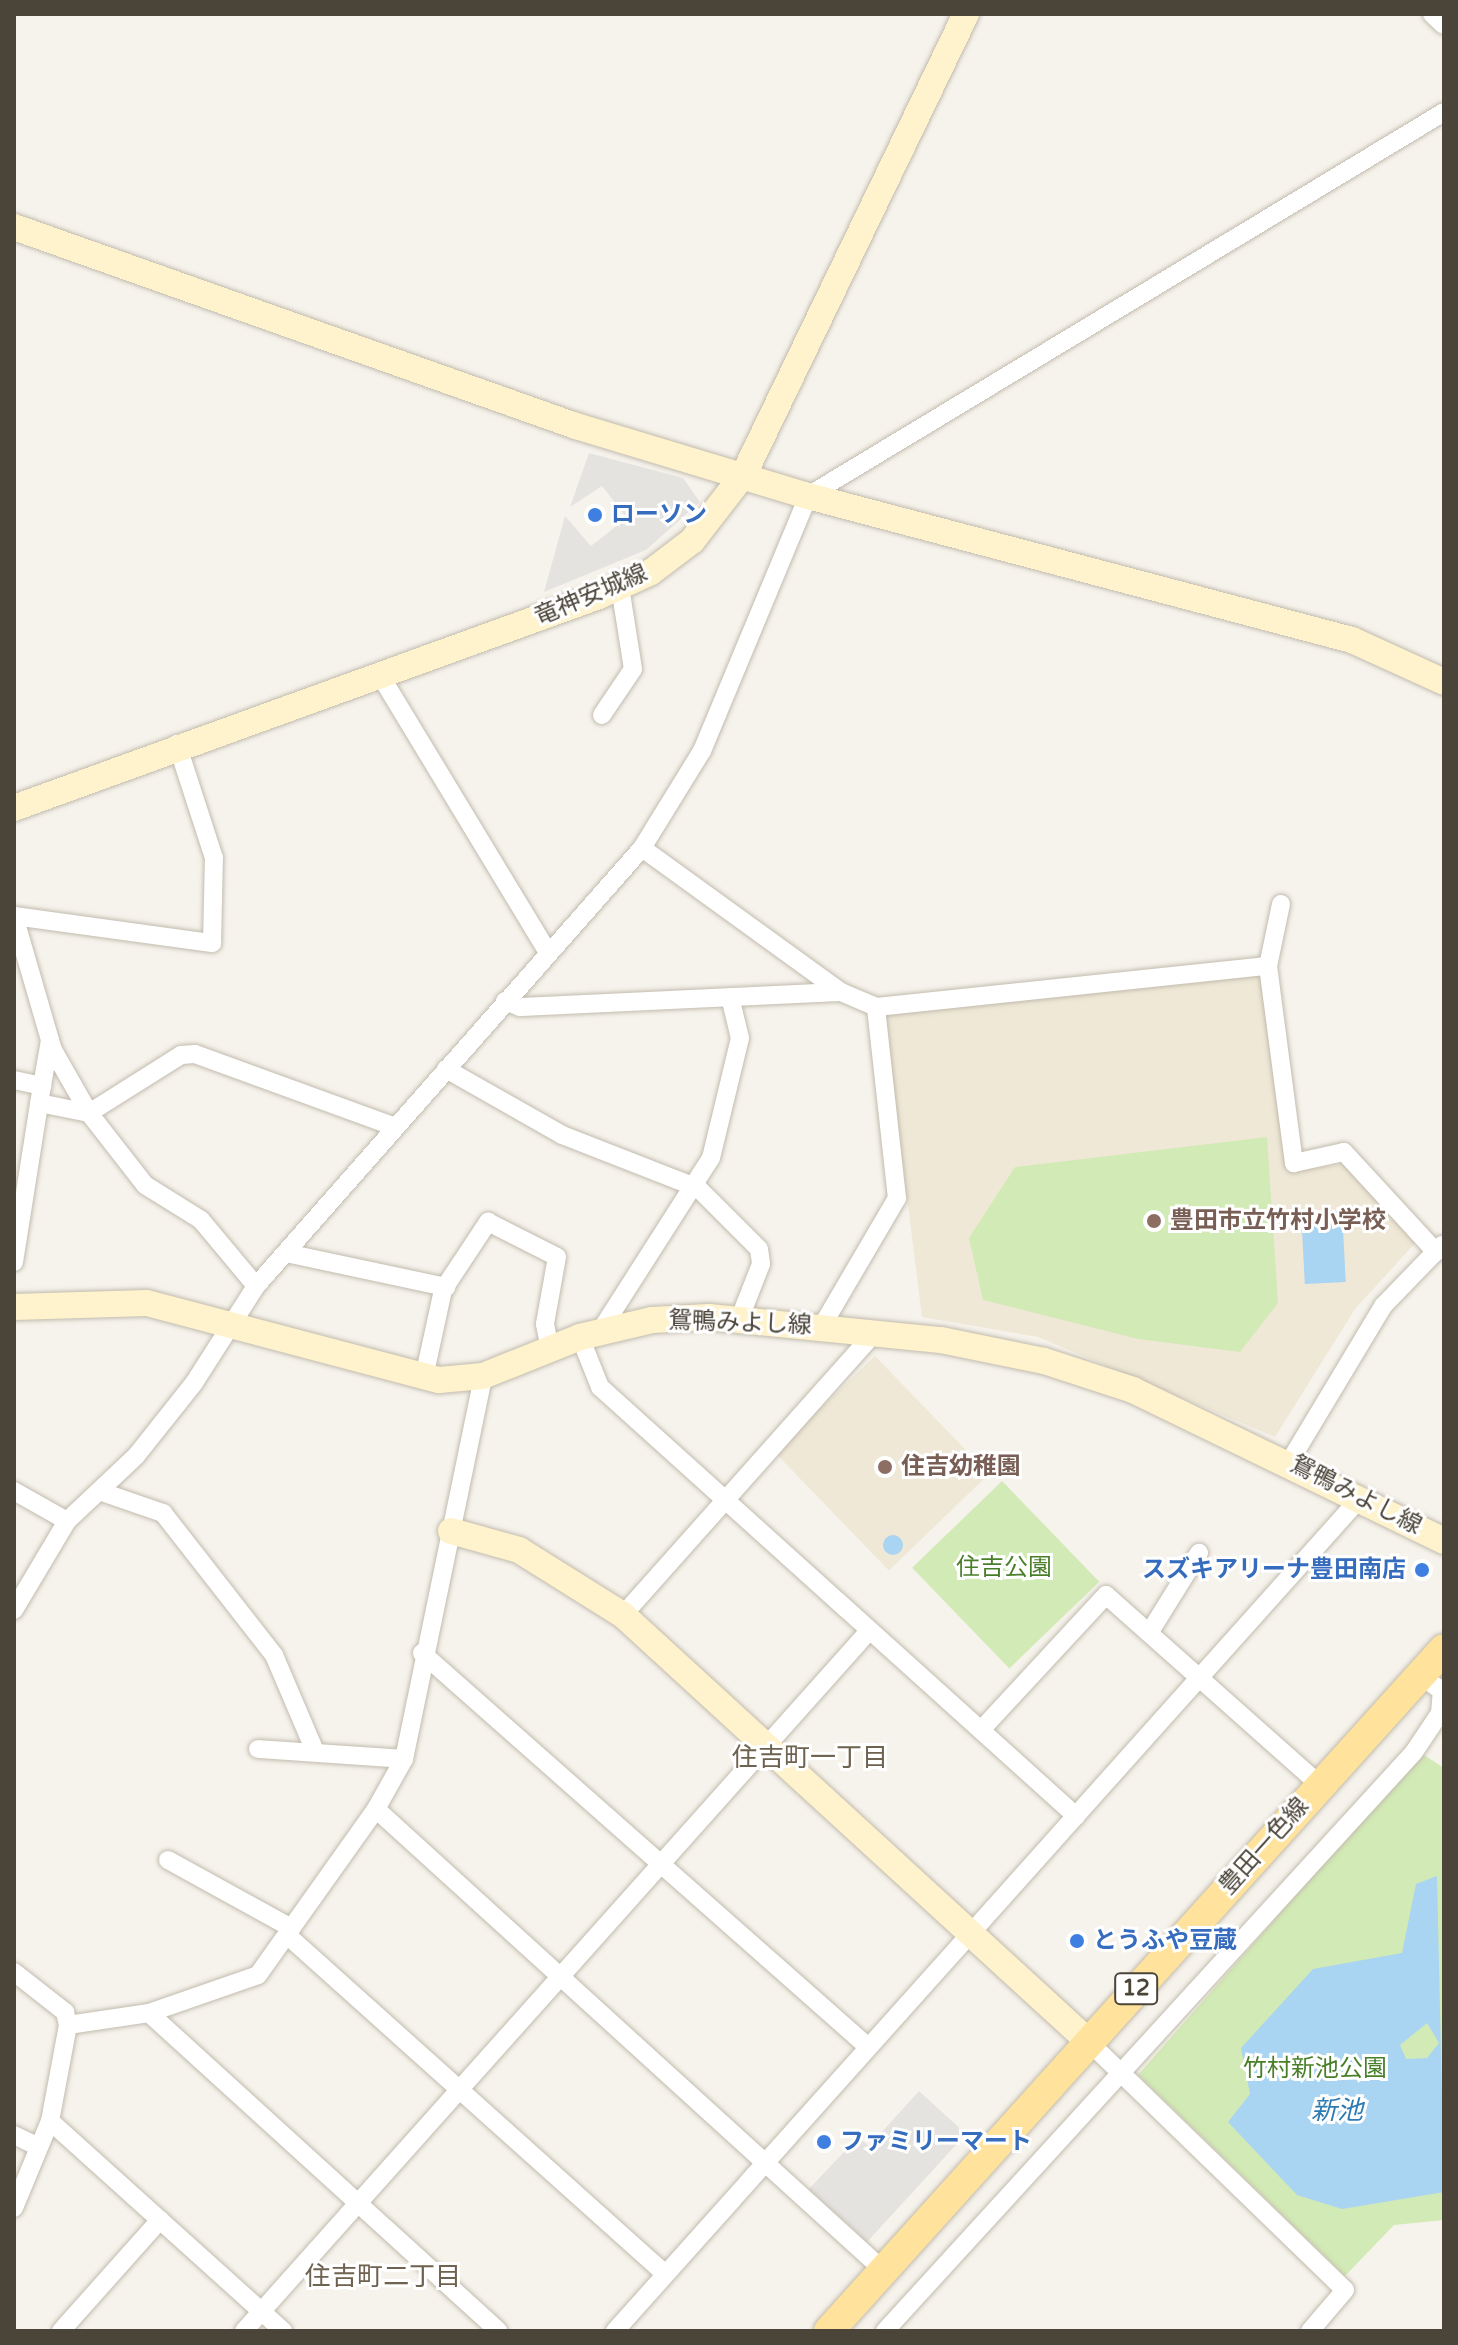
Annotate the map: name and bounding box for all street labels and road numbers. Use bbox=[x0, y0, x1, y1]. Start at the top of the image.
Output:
street label: 竜神安城線 bbox=[530, 558, 652, 632]
street label: 鴛鴨みよし線 bbox=[668, 1306, 812, 1340]
street label: 鴛鴨みよし線 bbox=[1285, 1449, 1427, 1541]
street label: 豊田一色線 bbox=[1213, 1792, 1315, 1900]
road number: 12 bbox=[1114, 1971, 1158, 2007]

